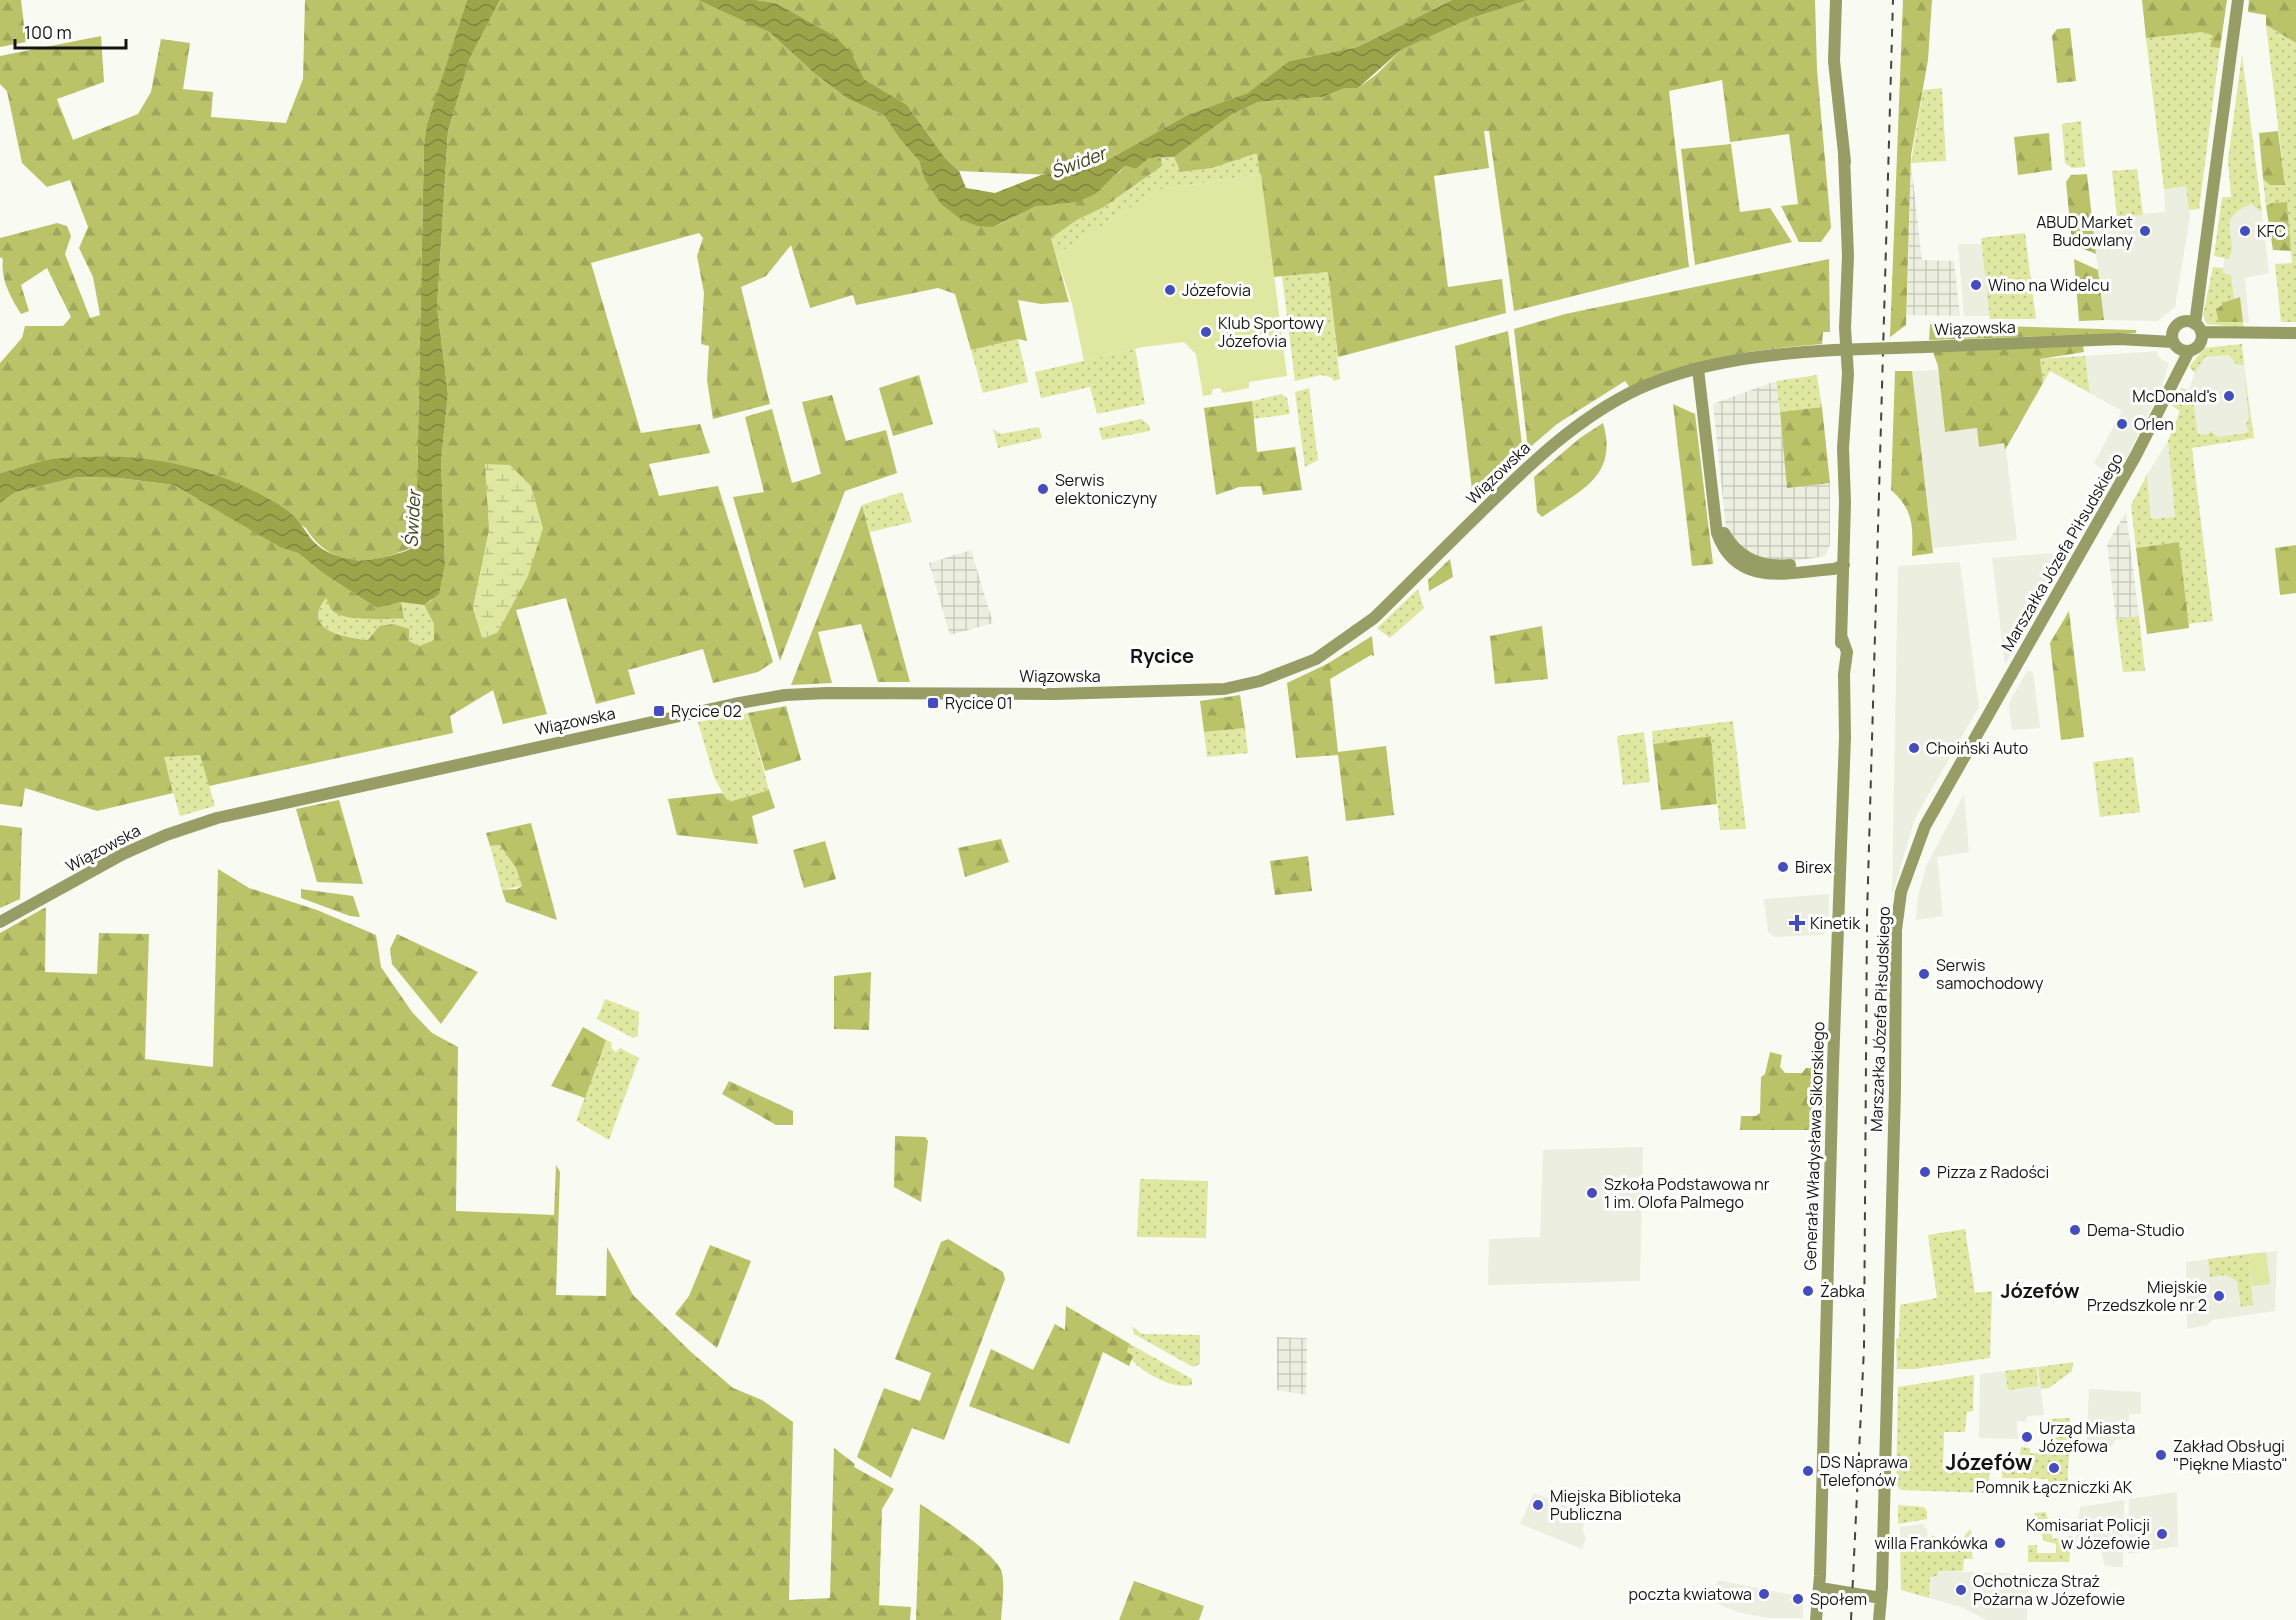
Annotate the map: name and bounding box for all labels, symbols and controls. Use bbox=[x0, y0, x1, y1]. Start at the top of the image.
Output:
scale bar bbox=[15, 12, 126, 50]
text: 100 m bbox=[24, 20, 72, 44]
water label: Świder bbox=[1047, 140, 1111, 183]
place label: ABUD Market Budowlany bbox=[2036, 211, 2134, 251]
place label: KFC bbox=[2257, 220, 2286, 242]
marker: ABUD Market Budowlany bbox=[2138, 224, 2152, 238]
marker: KFC bbox=[2238, 224, 2252, 238]
place label: Wino na Widelcu bbox=[1988, 274, 2109, 296]
marker: Wino na Widelcu bbox=[1969, 278, 1983, 292]
place label: Józefovia bbox=[1182, 279, 1251, 301]
marker: Józefovia bbox=[1163, 283, 1177, 297]
place label: Klub Sportowy Józefovia bbox=[1218, 312, 1324, 352]
street label: Wiązowska bbox=[1934, 316, 2016, 340]
marker: Klub Sportowy Józefovia bbox=[1199, 325, 1213, 339]
place label: McDonald's bbox=[2132, 385, 2217, 407]
marker: McDonald's bbox=[2222, 389, 2236, 403]
place label: Orlen bbox=[2134, 413, 2174, 435]
marker: Orlen bbox=[2115, 417, 2129, 431]
street label: Wiązowska bbox=[1461, 437, 1535, 509]
street label: Marszałka Józefa Piłsudskiego bbox=[1996, 449, 2128, 655]
place label: Serwis elektoniczyny bbox=[1055, 469, 1158, 509]
marker: Serwis elektoniczyny bbox=[1036, 482, 1050, 496]
water label: Świder bbox=[399, 488, 426, 548]
district label: Rycice bbox=[1130, 642, 1194, 669]
street label: Wiązowska bbox=[1019, 665, 1101, 687]
place label: Rycice 01 bbox=[945, 692, 1013, 714]
marker: Rycice 01 bbox=[926, 696, 940, 710]
place label: Rycice 02 bbox=[671, 700, 742, 722]
street label: Wiązowska bbox=[533, 702, 617, 740]
marker: Rycice 02 bbox=[652, 704, 666, 718]
place label: Choiński Auto bbox=[1926, 737, 2028, 759]
marker: Choiński Auto bbox=[1907, 741, 1921, 755]
street label: Wiązowska bbox=[62, 819, 144, 877]
place label: Birex bbox=[1795, 856, 1832, 878]
marker: Birex bbox=[1776, 860, 1790, 874]
street label: Marszałka Józefa Piłsudskiego bbox=[1865, 906, 1895, 1132]
place label: Kinetik bbox=[1810, 912, 1861, 934]
marker: Kinetik bbox=[1788, 914, 1806, 932]
place label: Serwis samochodowy bbox=[1936, 954, 2044, 994]
marker: Serwis samochodowy bbox=[1917, 967, 1931, 981]
street label: Generała Władysława Sikorskiego bbox=[1799, 1021, 1829, 1271]
place label: Pizza z Radości bbox=[1937, 1161, 2049, 1183]
marker: Pizza z Radości bbox=[1918, 1165, 1932, 1179]
place label: Szkoła Podstawowa nr 1 im. Olofa Palmego bbox=[1604, 1173, 1770, 1213]
marker: Szkoła Podstawowa nr 1 im. Olofa Palmego bbox=[1585, 1186, 1599, 1200]
place label: Dema-Studio bbox=[2087, 1219, 2185, 1241]
marker: Dema-Studio bbox=[2068, 1223, 2082, 1237]
place label: Miejskie Przedszkole nr 2 bbox=[2087, 1276, 2207, 1316]
district label: Józefów bbox=[2000, 1277, 2080, 1304]
place label: Żabka bbox=[1820, 1280, 1865, 1302]
marker: Żabka bbox=[1801, 1284, 1815, 1298]
marker: Miejskie Przedszkole nr 2 bbox=[2212, 1289, 2226, 1303]
place label: Urząd Miasta Józefowa bbox=[2039, 1417, 2135, 1457]
marker: Urząd Miasta Józefowa bbox=[2020, 1430, 2034, 1444]
place label: Zakład Obsługi "Piękne Miasto" bbox=[2173, 1435, 2288, 1475]
district label: Józefów bbox=[1946, 1447, 2033, 1477]
marker: Zakład Obsługi "Piękne Miasto" bbox=[2154, 1448, 2168, 1462]
place label: DS Naprawa Telefonów bbox=[1820, 1451, 1908, 1491]
marker: Pomnik Łączniczki AK bbox=[2047, 1461, 2061, 1475]
marker: DS Naprawa Telefonów bbox=[1801, 1464, 1815, 1478]
place label: Pomnik Łączniczki AK bbox=[1976, 1476, 2133, 1498]
place label: Miejska Biblioteka Publiczna bbox=[1550, 1485, 1681, 1525]
marker: Miejska Biblioteka Publiczna bbox=[1531, 1498, 1545, 1512]
place label: Komisariat Policji w Józefowie bbox=[2026, 1514, 2150, 1554]
marker: Komisariat Policji w Józefowie bbox=[2155, 1527, 2169, 1541]
place label: willa Frankówka bbox=[1875, 1532, 1988, 1554]
marker: willa Frankówka bbox=[1993, 1536, 2007, 1550]
place label: Ochotnicza Straż Pożarna w Józefowie bbox=[1973, 1570, 2125, 1610]
place label: poczta kwiatowa bbox=[1628, 1583, 1752, 1605]
marker: Ochotnicza Straż Pożarna w Józefowie bbox=[1954, 1583, 1968, 1597]
marker: poczta kwiatowa bbox=[1757, 1587, 1771, 1601]
place label: Społem bbox=[1810, 1588, 1867, 1610]
marker: Społem bbox=[1791, 1592, 1805, 1606]

